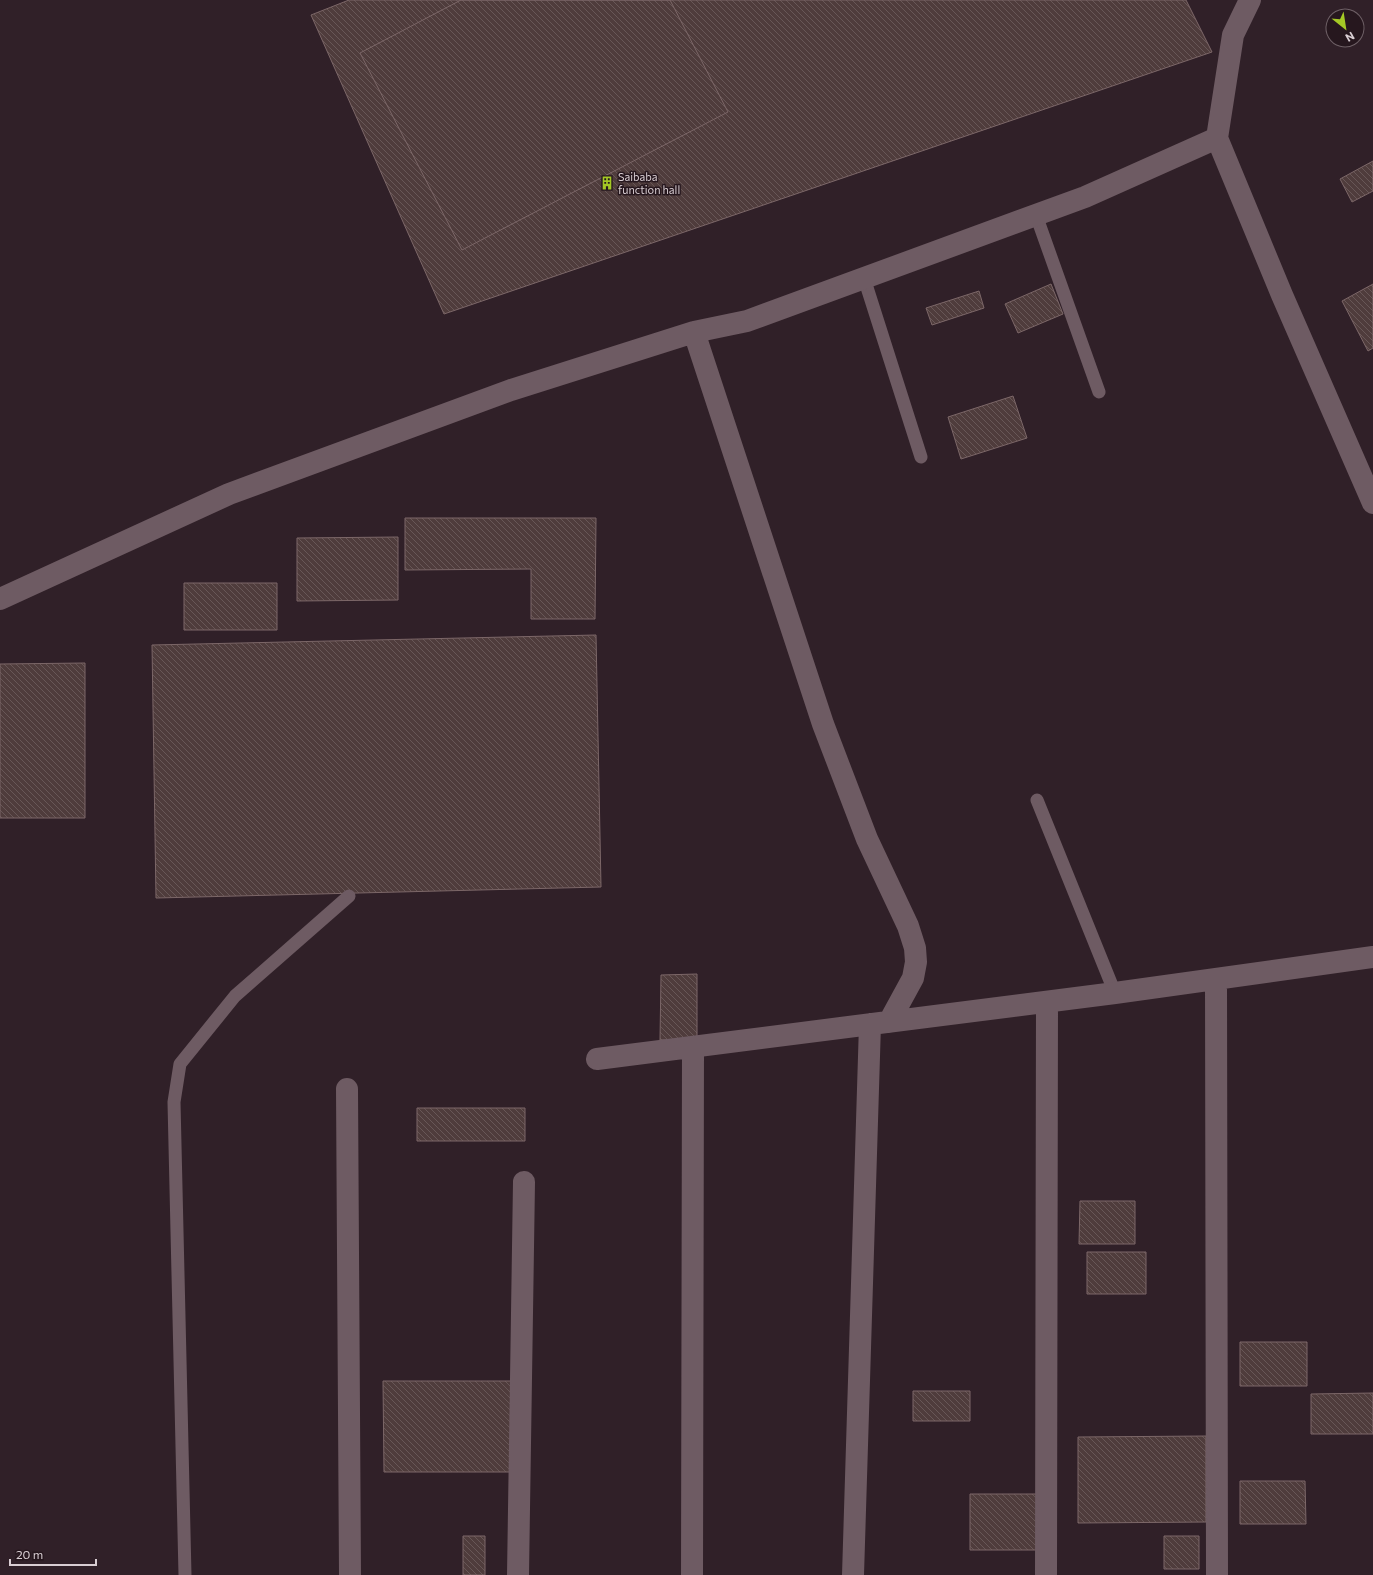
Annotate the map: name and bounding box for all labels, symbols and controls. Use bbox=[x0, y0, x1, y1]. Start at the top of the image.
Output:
north arrow bbox=[1325, 8, 1365, 48]
text: N bbox=[1343, 29, 1357, 45]
place label: Saibaba function hall bbox=[618, 170, 680, 196]
building icon: Saibaba function hall bbox=[599, 175, 615, 191]
scale bar bbox=[10, 1541, 96, 1567]
text: 20 m bbox=[16, 1547, 43, 1561]

